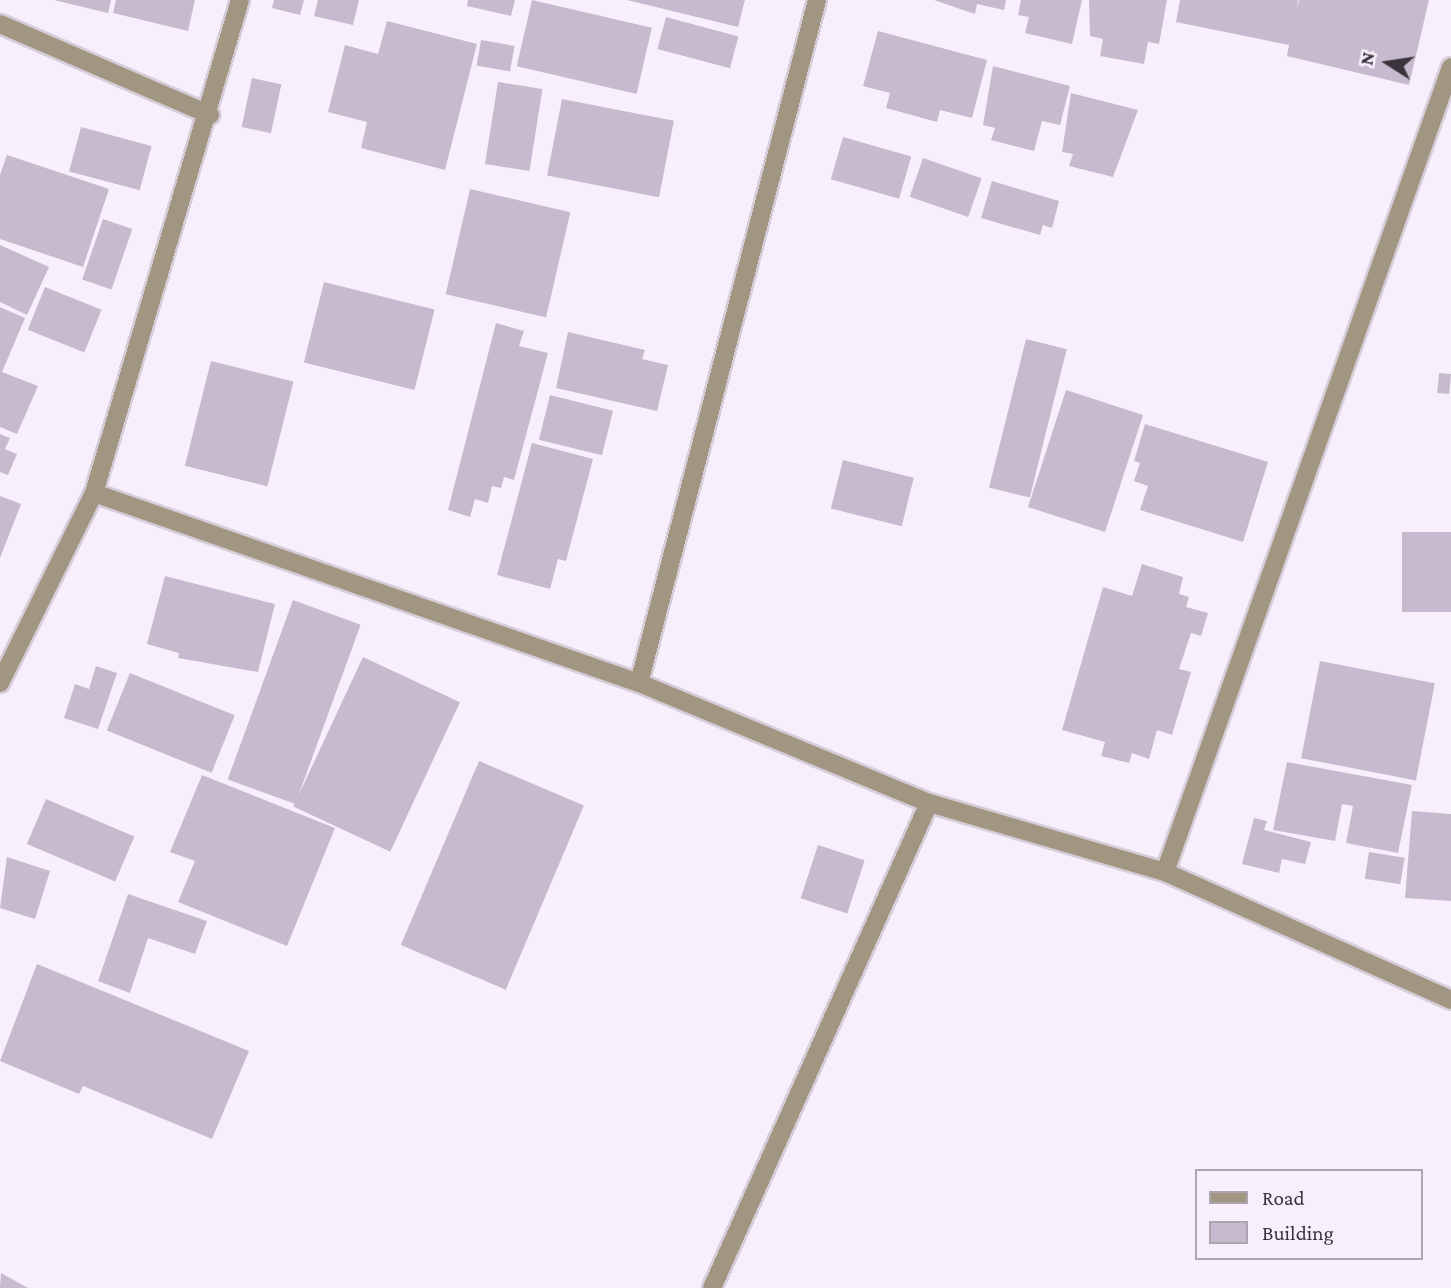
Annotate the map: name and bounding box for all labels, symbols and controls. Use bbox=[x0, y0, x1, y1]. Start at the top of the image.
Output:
north arrow bbox=[1353, 28, 1423, 98]
text: N bbox=[1355, 50, 1379, 67]
legend bbox=[1196, 1169, 1423, 1260]
text: Road bbox=[1262, 1186, 1305, 1210]
text: Building bbox=[1262, 1221, 1334, 1245]

